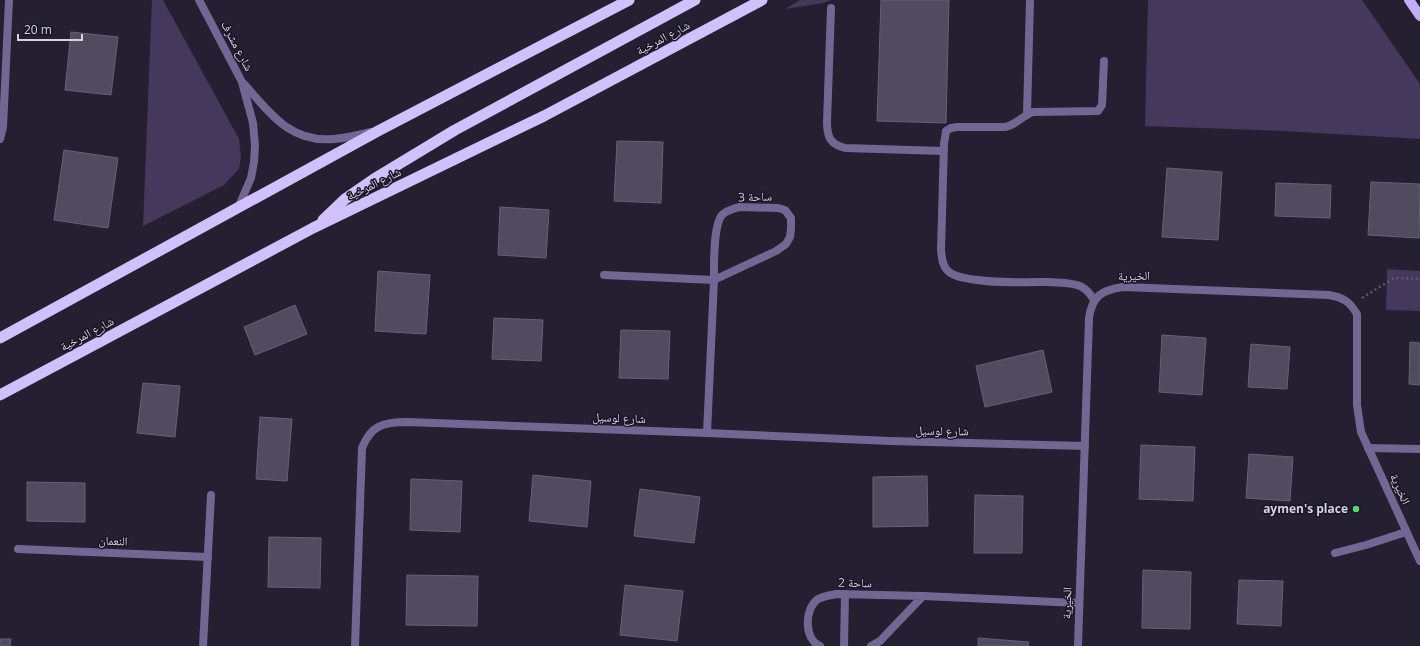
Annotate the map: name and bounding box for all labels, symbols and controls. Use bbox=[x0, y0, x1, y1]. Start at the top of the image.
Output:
scale bar bbox=[18, 16, 82, 42]
street label: شارع المرخية bbox=[633, 16, 693, 59]
street label: شارع مشرف bbox=[217, 18, 258, 74]
text: 20 m bbox=[24, 21, 52, 38]
street label: شارع المرخية bbox=[344, 163, 404, 204]
street label: ساحة 3 bbox=[738, 187, 772, 206]
street label: الخيرية bbox=[1118, 267, 1150, 284]
street label: شارع المرخية bbox=[57, 312, 117, 355]
street label: شارع لوسيل bbox=[592, 408, 646, 427]
street label: شارع لوسيل bbox=[915, 422, 969, 439]
street label: الخيرية bbox=[1386, 471, 1415, 507]
place label: aymen's place bbox=[1263, 500, 1348, 517]
marker: aymen's place bbox=[1351, 504, 1361, 514]
street label: النعمان bbox=[98, 532, 128, 550]
street label: ساحة 2 bbox=[838, 574, 872, 591]
street label: الخيرية bbox=[1057, 587, 1076, 619]

